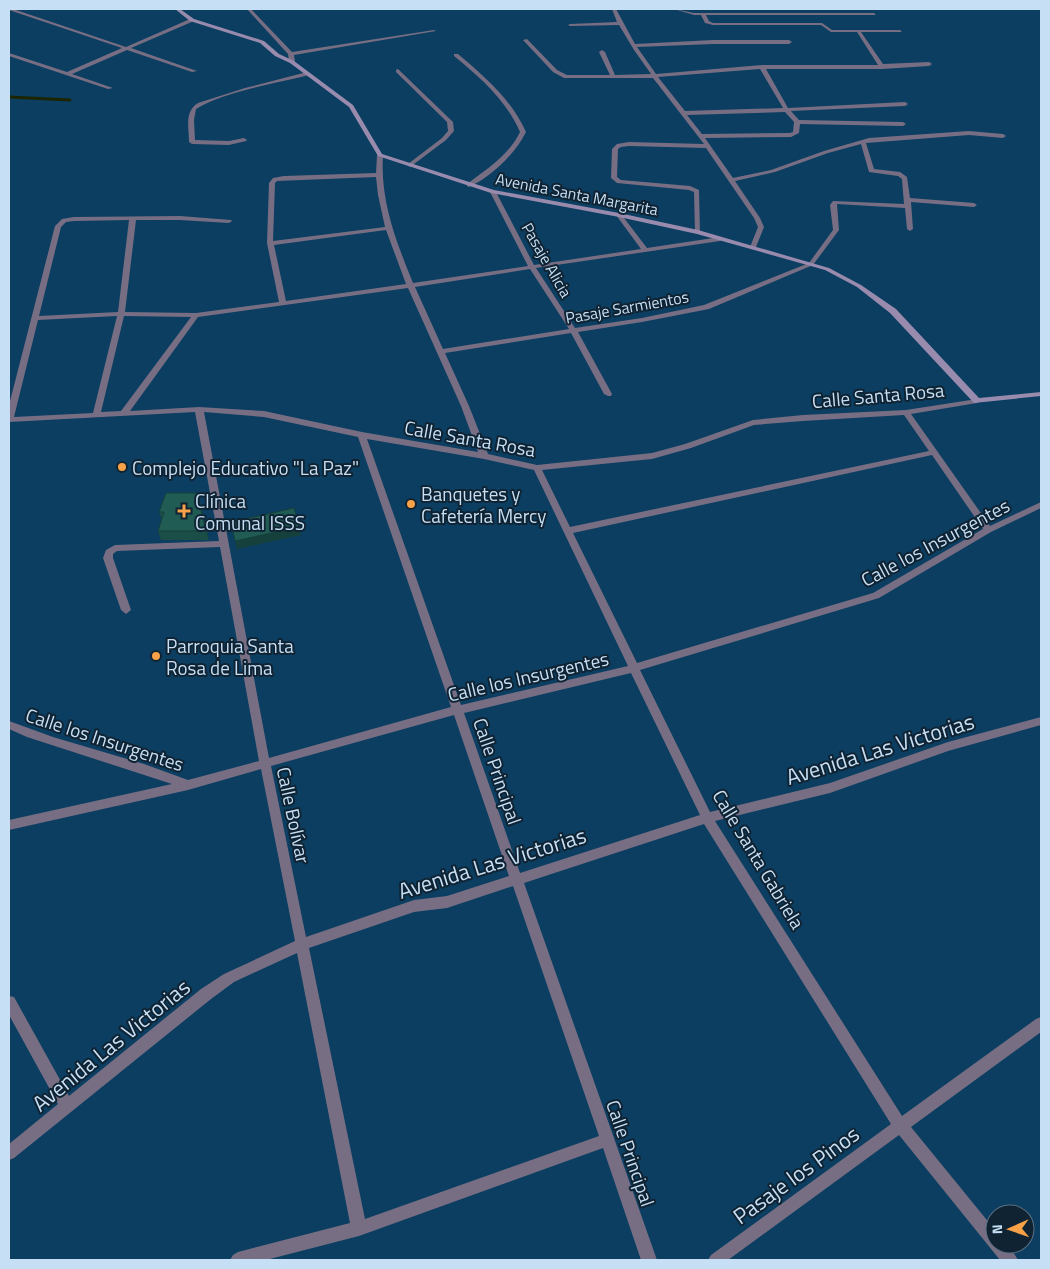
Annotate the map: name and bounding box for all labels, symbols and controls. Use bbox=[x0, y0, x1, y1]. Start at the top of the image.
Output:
street label: Avenida Santa Margarita bbox=[494, 166, 660, 222]
street label: Pasaje Alicia bbox=[516, 218, 578, 302]
street label: Pasaje Sarmientos bbox=[563, 284, 691, 330]
street label: Calle Santa Rosa bbox=[811, 375, 946, 415]
street label: Calle Santa Rosa bbox=[402, 412, 538, 464]
place label: Complejo Educativo "La Paz" bbox=[132, 453, 359, 482]
marker: Complejo Educativo "La Paz" bbox=[116, 461, 128, 473]
place label: Banquetes y Cafetería Mercy bbox=[421, 479, 547, 530]
place label: Clínica Comunal ISSS bbox=[195, 486, 305, 537]
street label: Calle los Insurgentes bbox=[855, 490, 1015, 593]
marker: Banquetes y Cafetería Mercy bbox=[405, 498, 417, 510]
marker: Clínica Comunal ISSS bbox=[177, 504, 191, 518]
place label: Parroquia Santa Rosa de Lima bbox=[166, 631, 294, 682]
street label: Calle los Insurgentes bbox=[444, 643, 612, 709]
marker: Parroquia Santa Rosa de Lima bbox=[150, 650, 162, 662]
street label: Calle los Insurgentes bbox=[22, 700, 188, 778]
street label: Avenida Las Victorias bbox=[782, 704, 978, 794]
street label: Calle Principal bbox=[466, 714, 530, 828]
street label: Calle Bolívar bbox=[270, 764, 318, 866]
street label: Calle Santa Gabriela bbox=[706, 784, 812, 935]
street label: Avenida Las Victorias bbox=[394, 818, 590, 908]
street label: Avenida Las Victorias bbox=[24, 970, 198, 1120]
street label: Calle Principal bbox=[599, 1096, 663, 1210]
street label: Pasaje los Pinos bbox=[726, 1117, 866, 1233]
north arrow bbox=[985, 1204, 1035, 1254]
text: N bbox=[986, 1224, 1007, 1235]

